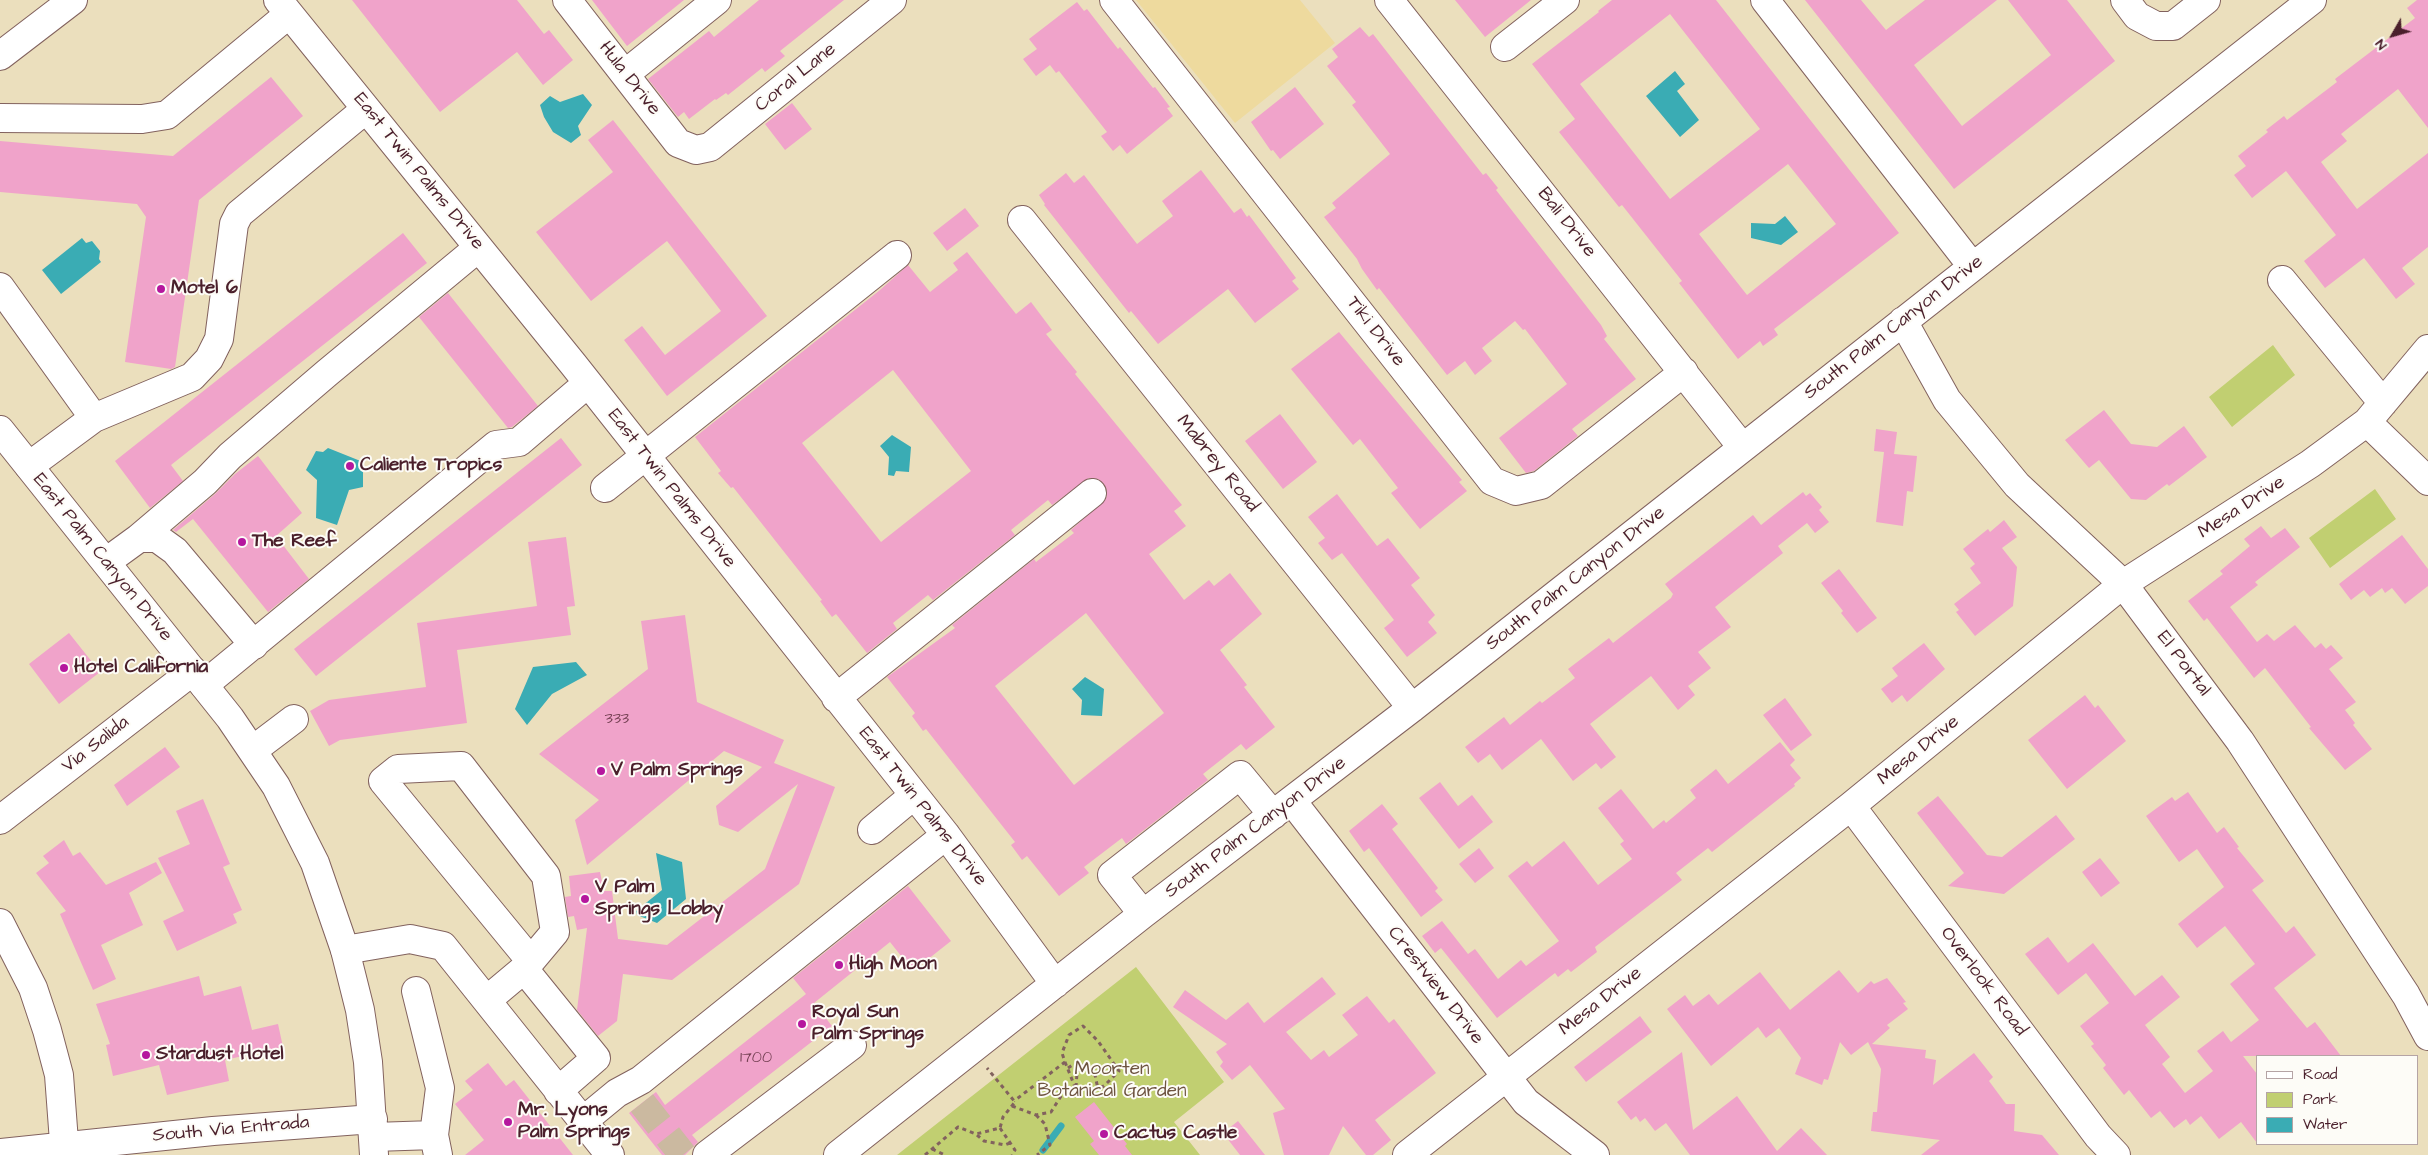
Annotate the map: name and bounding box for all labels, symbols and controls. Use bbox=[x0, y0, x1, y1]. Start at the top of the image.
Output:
north arrow bbox=[2368, 10, 2418, 60]
text: N bbox=[2371, 35, 2392, 54]
street label: Hula Drive bbox=[593, 38, 665, 120]
street label: Coral Lane bbox=[751, 38, 841, 118]
street label: East Twin Palms Drive bbox=[348, 89, 488, 255]
street label: Bali Drive bbox=[1532, 183, 1600, 263]
street label: South Palm Canyon Drive bbox=[1800, 251, 1988, 405]
place label: Motel 6 bbox=[171, 278, 238, 300]
marker: Motel 6 bbox=[155, 283, 167, 295]
street label: Tiki Drive bbox=[1341, 292, 1409, 372]
street label: East Twin Palms Drive bbox=[602, 405, 740, 573]
street label: Mabrey Road bbox=[1171, 411, 1263, 517]
place label: Caliente Tropics bbox=[360, 455, 502, 477]
marker: Caliente Tropics bbox=[344, 460, 356, 472]
street label: East Palm Canyon Drive bbox=[27, 469, 177, 647]
street label: Mesa Drive bbox=[2194, 472, 2290, 544]
street label: South Palm Canyon Drive bbox=[1482, 502, 1670, 656]
place label: The Reef bbox=[252, 531, 337, 553]
marker: The Reef bbox=[236, 536, 248, 548]
street label: El Portal bbox=[2151, 627, 2215, 701]
place label: Hotel California bbox=[74, 657, 208, 679]
marker: Hotel California bbox=[58, 662, 70, 674]
house number: 333 bbox=[605, 710, 629, 730]
street label: Mesa Drive bbox=[1874, 711, 1964, 791]
street label: Via Salida bbox=[58, 712, 134, 778]
street label: East Twin Palms Drive bbox=[853, 723, 991, 891]
street label: South Palm Canyon Drive bbox=[1161, 752, 1351, 904]
place label: V Palm Springs bbox=[611, 760, 743, 782]
marker: V Palm Springs bbox=[595, 765, 607, 777]
place label: V Palm Springs Lobby bbox=[595, 877, 723, 921]
marker: V Palm Springs Lobby bbox=[579, 893, 591, 905]
street label: Crestview Drive bbox=[1382, 923, 1488, 1049]
street label: Overlook Road bbox=[1935, 923, 2031, 1041]
place label: High Moon bbox=[849, 954, 937, 976]
marker: High Moon bbox=[833, 959, 845, 971]
street label: Mesa Drive bbox=[1555, 963, 1647, 1041]
place label: Royal Sun Palm Springs bbox=[812, 1002, 924, 1046]
marker: Royal Sun Palm Springs bbox=[796, 1018, 808, 1030]
place label: Stardust Hotel bbox=[156, 1044, 283, 1066]
marker: Stardust Hotel bbox=[140, 1049, 152, 1061]
house number: 1700 bbox=[740, 1049, 772, 1069]
legend bbox=[2256, 1055, 2418, 1145]
park label: Moorten Botanical Garden bbox=[1037, 1059, 1187, 1103]
text: Road bbox=[2303, 1064, 2337, 1085]
text: Park bbox=[2303, 1089, 2338, 1110]
place label: Mr. Lyons Palm Springs bbox=[518, 1100, 630, 1144]
street label: South Via Entrada bbox=[152, 1112, 310, 1148]
text: Water bbox=[2303, 1114, 2347, 1135]
marker: Mr. Lyons Palm Springs bbox=[502, 1116, 514, 1128]
place label: Cactus Castle bbox=[1114, 1123, 1237, 1145]
marker: Cactus Castle bbox=[1098, 1128, 1110, 1140]

